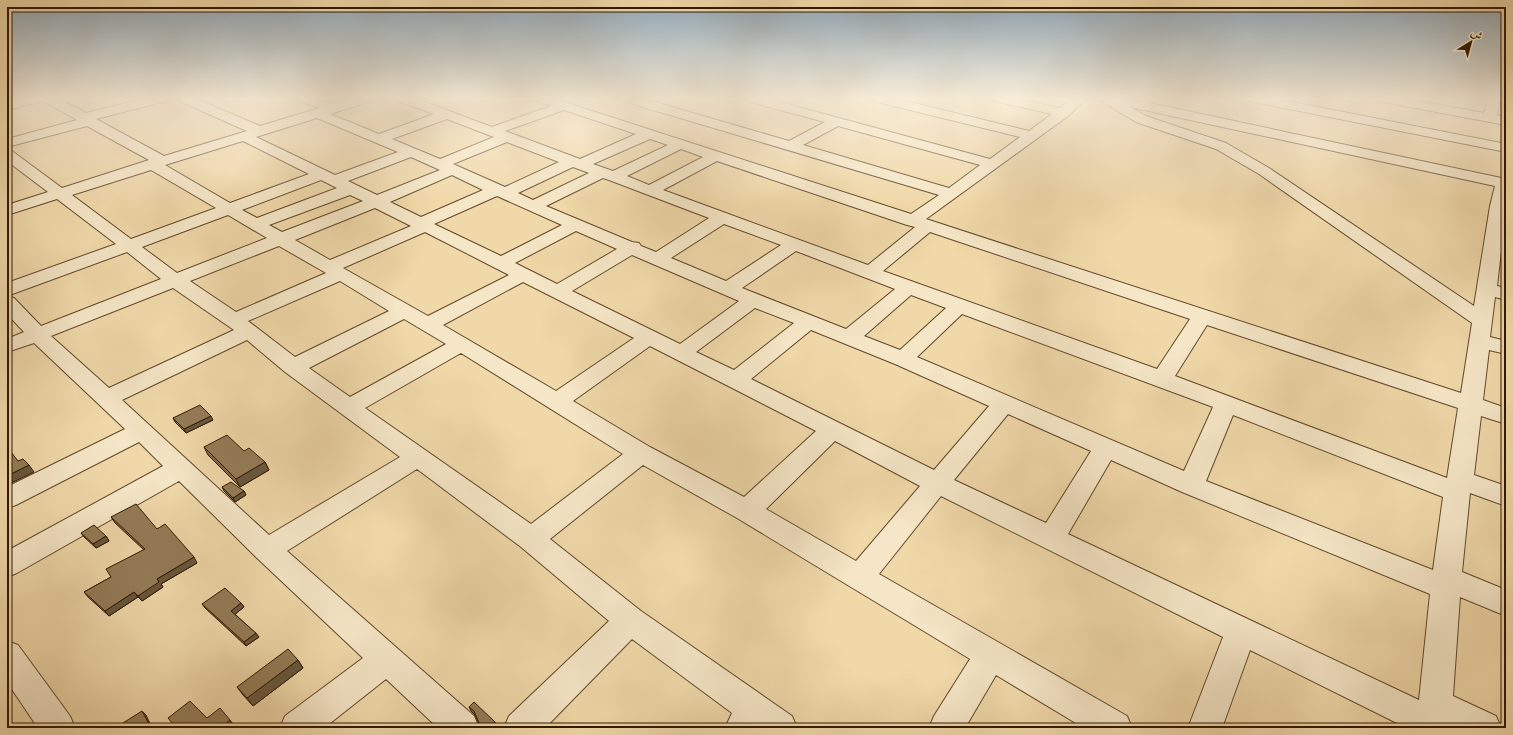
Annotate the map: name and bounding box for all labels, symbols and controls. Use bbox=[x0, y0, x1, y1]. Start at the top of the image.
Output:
north arrow bbox=[1451, 22, 1491, 62]
text: ش bbox=[1467, 26, 1485, 45]

